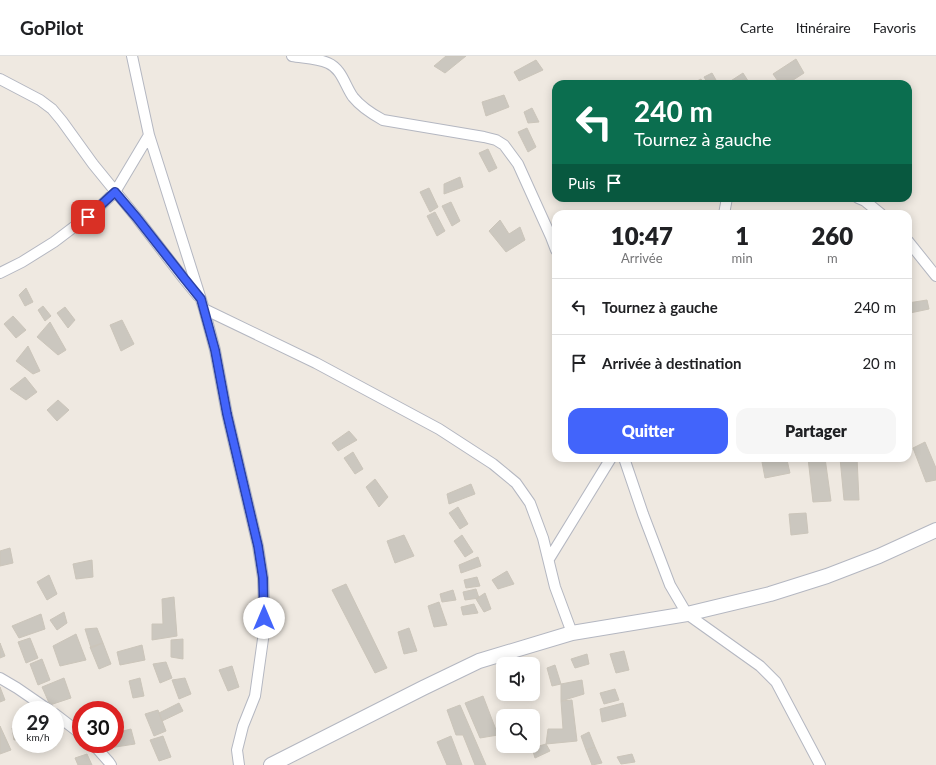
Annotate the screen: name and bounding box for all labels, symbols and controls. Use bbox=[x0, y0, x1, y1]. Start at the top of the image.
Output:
text: GoPilot bbox=[20, 16, 83, 39]
text: Carte bbox=[740, 19, 774, 36]
text: Itinéraire bbox=[796, 19, 851, 36]
text: Favoris bbox=[873, 19, 916, 36]
text: 240 m bbox=[634, 94, 713, 128]
icon: left bbox=[568, 96, 620, 148]
text: Tournez à gauche bbox=[634, 128, 772, 150]
icon: arrive bbox=[603, 172, 625, 194]
text: Puis bbox=[568, 174, 595, 192]
pin bbox=[71, 200, 105, 234]
icon: arrive bbox=[77, 206, 99, 228]
text: 10:47 bbox=[611, 221, 673, 250]
text: 1 bbox=[735, 221, 749, 250]
text: 260 bbox=[811, 221, 853, 250]
text: Arrivée bbox=[621, 250, 663, 266]
text: min bbox=[732, 250, 753, 266]
text: m bbox=[827, 250, 838, 266]
icon: left bbox=[568, 296, 590, 318]
text: Tournez à gauche bbox=[602, 298, 718, 316]
text: 240 m bbox=[854, 298, 896, 316]
icon: arrive bbox=[568, 352, 590, 374]
text: Arrivée à destination bbox=[602, 354, 741, 372]
text: 20 m bbox=[862, 354, 896, 372]
button: Quitter bbox=[568, 408, 728, 454]
button: Partager bbox=[736, 408, 896, 454]
position arrow bbox=[243, 597, 285, 639]
map controls bbox=[496, 657, 540, 753]
button: sound bbox=[496, 657, 540, 701]
speed limit sign: 30 bbox=[72, 701, 124, 753]
button: search bbox=[496, 709, 540, 753]
text: 29 bbox=[26, 710, 50, 734]
text: km/h bbox=[26, 731, 50, 743]

